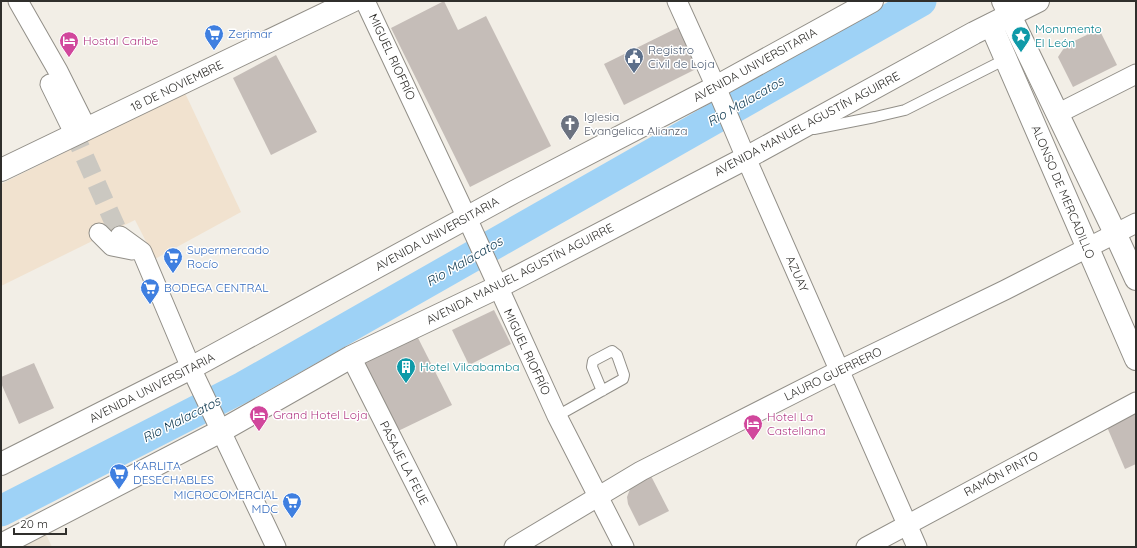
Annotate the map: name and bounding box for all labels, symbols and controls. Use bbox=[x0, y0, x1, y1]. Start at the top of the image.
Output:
street label: MIGUEL RIOFRÍO bbox=[366, 11, 419, 102]
place label: Monumento El León bbox=[1035, 21, 1102, 50]
supermarket icon: Zerimar bbox=[203, 23, 225, 51]
street label: AVENIDA UNIVERSITARIA bbox=[690, 24, 819, 105]
place icon: Monumento El León bbox=[1010, 25, 1032, 53]
place label: Zerimar bbox=[228, 26, 273, 41]
hotel icon: Hostal Caribe bbox=[58, 30, 80, 58]
place label: Hostal Caribe bbox=[83, 33, 158, 48]
place label: Registro Civil de Loja bbox=[648, 42, 715, 71]
public building icon: Registro Civil de Loja bbox=[623, 46, 645, 74]
street label: 18 DE NOVIEMBRE bbox=[128, 57, 226, 114]
street label: AVENIDA MANUEL AGUSTÍN AGUIRRE bbox=[711, 68, 902, 179]
water label: Rio Malacatos bbox=[704, 72, 787, 129]
place label: Iglesia Evangelica Alianza bbox=[584, 109, 688, 138]
church icon: Iglesia Evangelica Alianza bbox=[559, 113, 581, 141]
street label: ALONSO DE MERCADILLO bbox=[1028, 123, 1098, 261]
street label: AVENIDA UNIVERSITARIA bbox=[372, 193, 501, 274]
street label: AVENIDA MANUEL AGUSTÍN AGUIRRE bbox=[424, 220, 616, 328]
water label: Rio Malacatos bbox=[423, 232, 506, 289]
place label: Supermercado Rocío bbox=[187, 242, 269, 271]
supermarket icon: Supermercado Rocío bbox=[162, 246, 184, 274]
street label: AZUAY bbox=[783, 253, 812, 294]
supermarket icon: BODEGA CENTRAL bbox=[139, 277, 161, 305]
place label: BODEGA CENTRAL bbox=[164, 280, 269, 295]
street label: MIGUEL RIOFRÍO bbox=[501, 306, 554, 397]
street label: LAURO GUERRERO bbox=[782, 343, 884, 404]
street label: AVENIDA UNIVERSITARIA bbox=[86, 349, 217, 426]
building icon: Hotel Vilcabamba bbox=[395, 356, 417, 384]
place label: Hotel Vilcabamba bbox=[420, 359, 519, 374]
water label: Rio Malacatos bbox=[139, 392, 223, 445]
hotel icon: Grand Hotel Loja bbox=[248, 404, 270, 432]
place label: Grand Hotel Loja bbox=[273, 407, 367, 422]
place label: Hotel La Castellana bbox=[767, 409, 826, 438]
hotel icon: Hotel La Castellana bbox=[742, 413, 764, 441]
street label: PASAJE LA FEUE bbox=[377, 418, 432, 507]
street label: RAMÓN PINTO bbox=[961, 448, 1041, 499]
place label: KARLITA DESECHABLES bbox=[133, 458, 214, 487]
supermarket icon: KARLITA DESECHABLES bbox=[108, 462, 130, 490]
place label: MICROCOMERCIAL MDC bbox=[173, 487, 279, 516]
supermarket icon: MICROCOMERCIAL MDC bbox=[281, 491, 303, 519]
scale bar bbox=[14, 510, 66, 536]
text: 20 m bbox=[20, 516, 48, 531]

